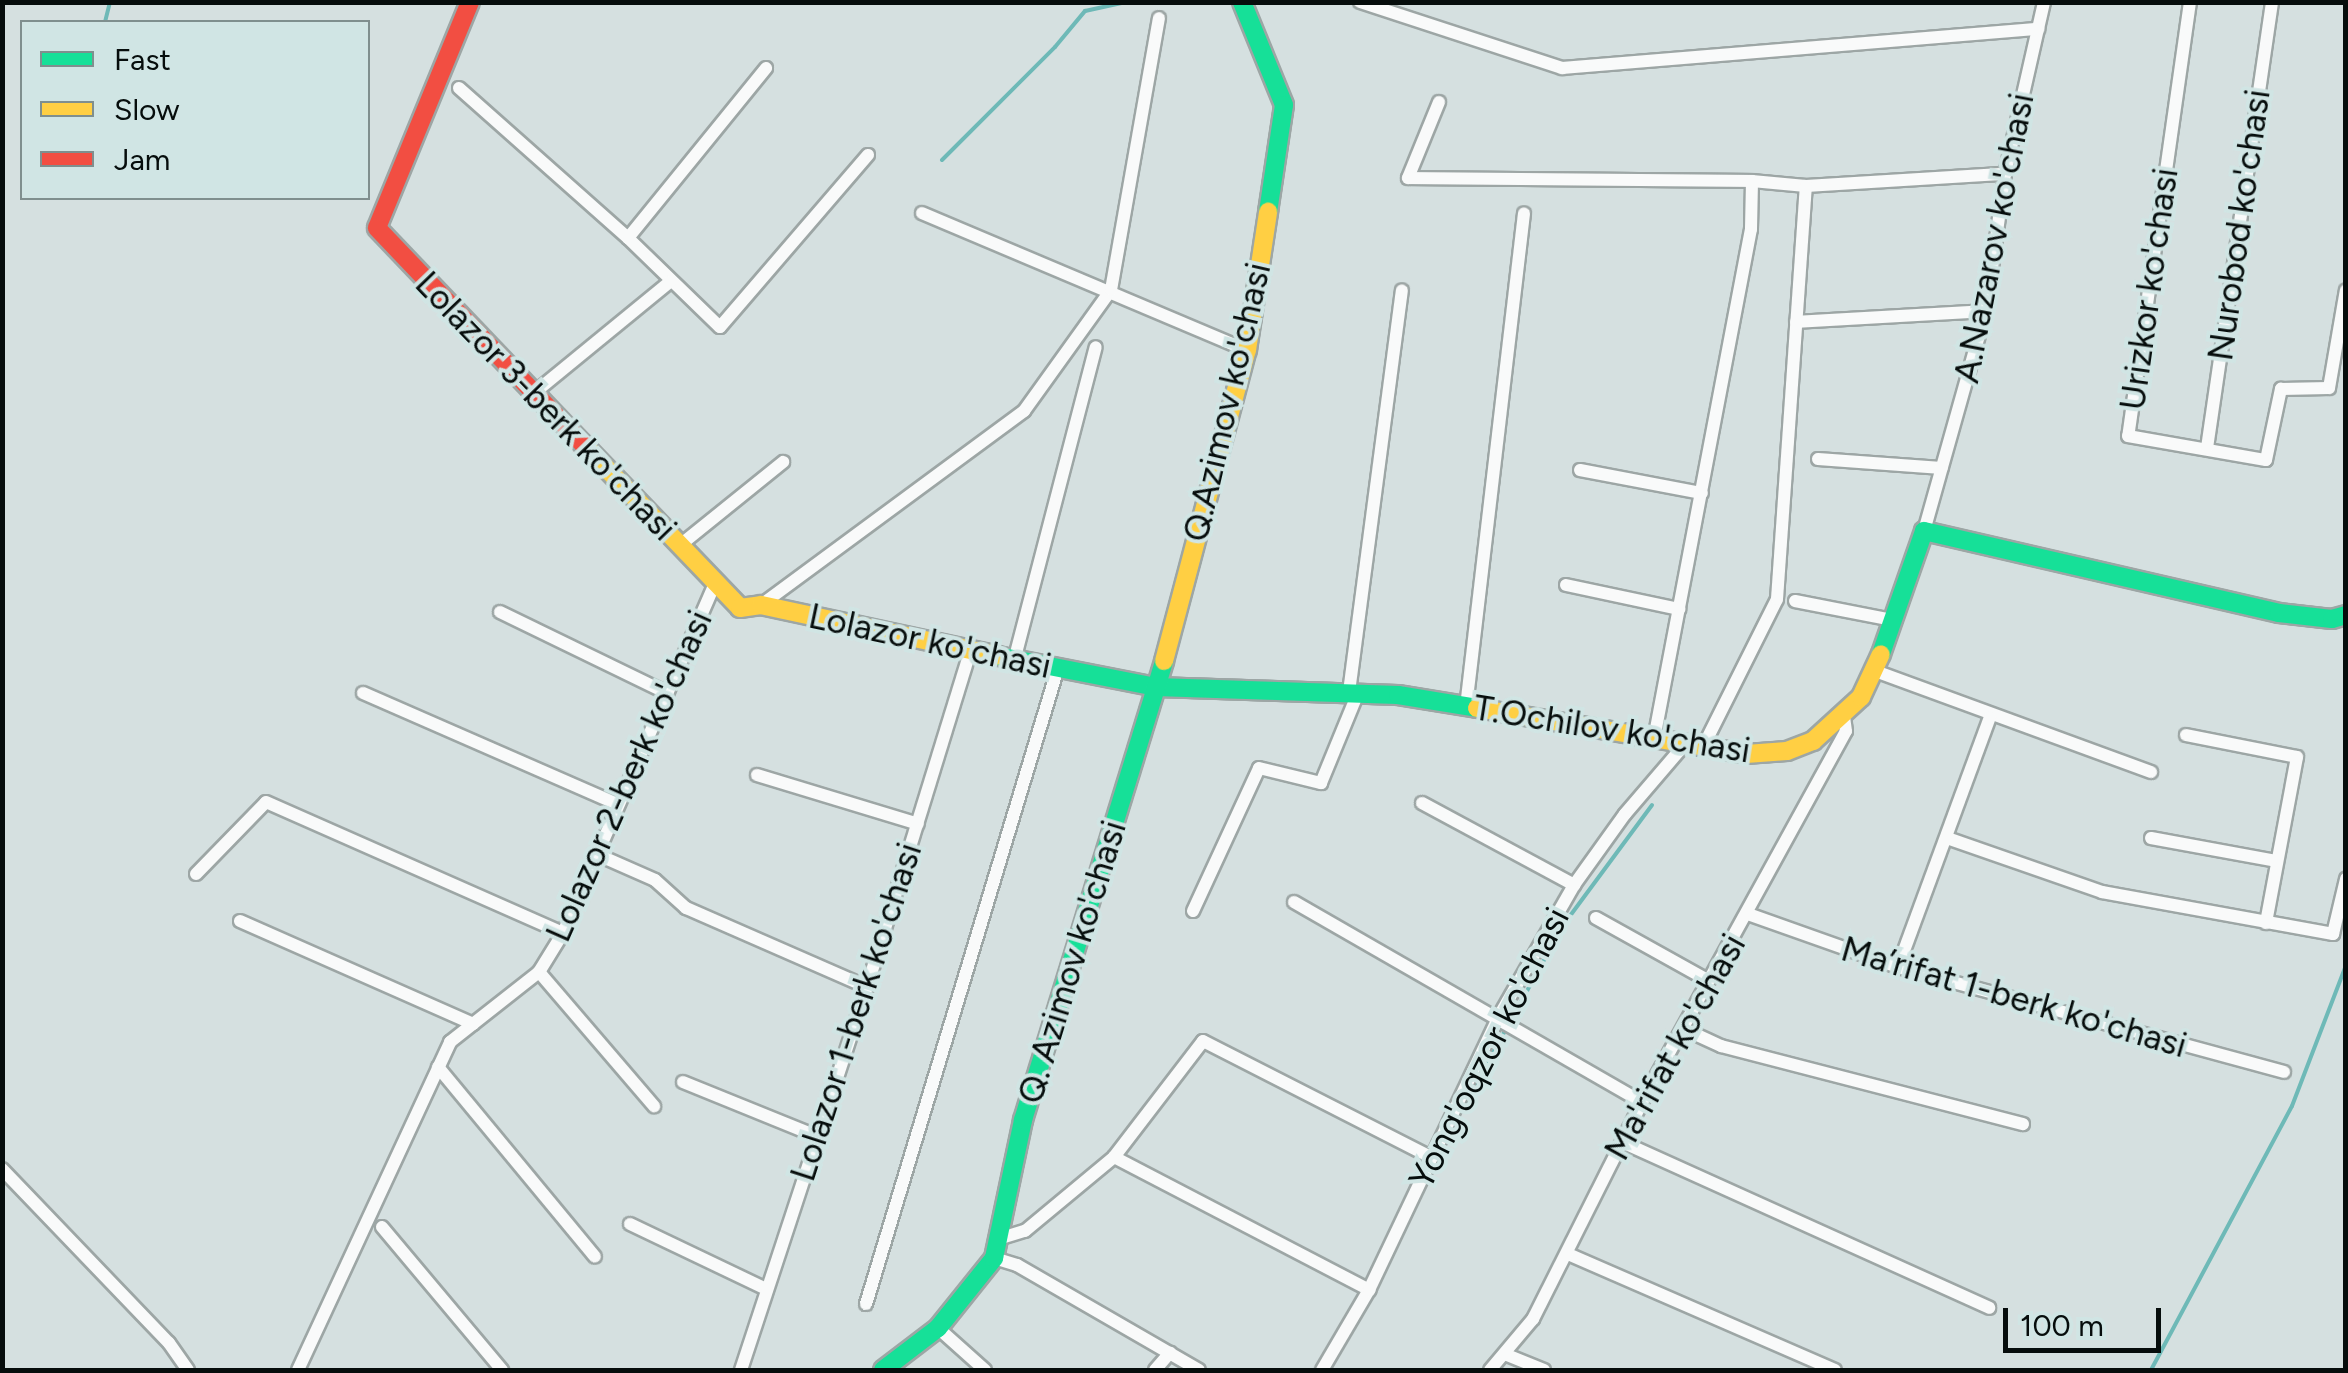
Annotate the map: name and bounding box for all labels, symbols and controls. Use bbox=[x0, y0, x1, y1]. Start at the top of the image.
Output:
legend bbox=[20, 20, 370, 200]
text: Fast bbox=[114, 41, 171, 78]
street label: Nurobod ko'chasi bbox=[2199, 87, 2279, 363]
street label: A.Nazarov ko'chasi bbox=[1945, 90, 2043, 386]
text: Slow bbox=[114, 91, 180, 128]
text: Jam bbox=[114, 141, 170, 178]
street label: Urizkor ko'chasi bbox=[2111, 165, 2187, 413]
street label: Q.Azimov ko'chasi bbox=[1175, 259, 1279, 545]
street label: Lolazor 3-berk ko'chasi bbox=[407, 263, 685, 549]
street label: Lolazor ko'chasi bbox=[805, 595, 1055, 687]
street label: Lolazor 2-berk ko'chasi bbox=[537, 604, 721, 948]
street label: T.Ochilov ko'chasi bbox=[1471, 686, 1753, 772]
street label: Q. Azimov ko'chasi bbox=[1009, 816, 1135, 1108]
street label: Lolazor 1-berk ko'chasi bbox=[782, 838, 930, 1186]
street label: Yong'oqzor ko'chasi bbox=[1400, 901, 1578, 1195]
street label: Ma'rifat ko'chasi bbox=[1596, 927, 1754, 1167]
street label: Ma’rifat 1-berk ko'chasi bbox=[1837, 928, 2191, 1066]
scale bar bbox=[2008, 1288, 2166, 1350]
text: 100 m bbox=[2020, 1307, 2104, 1344]

